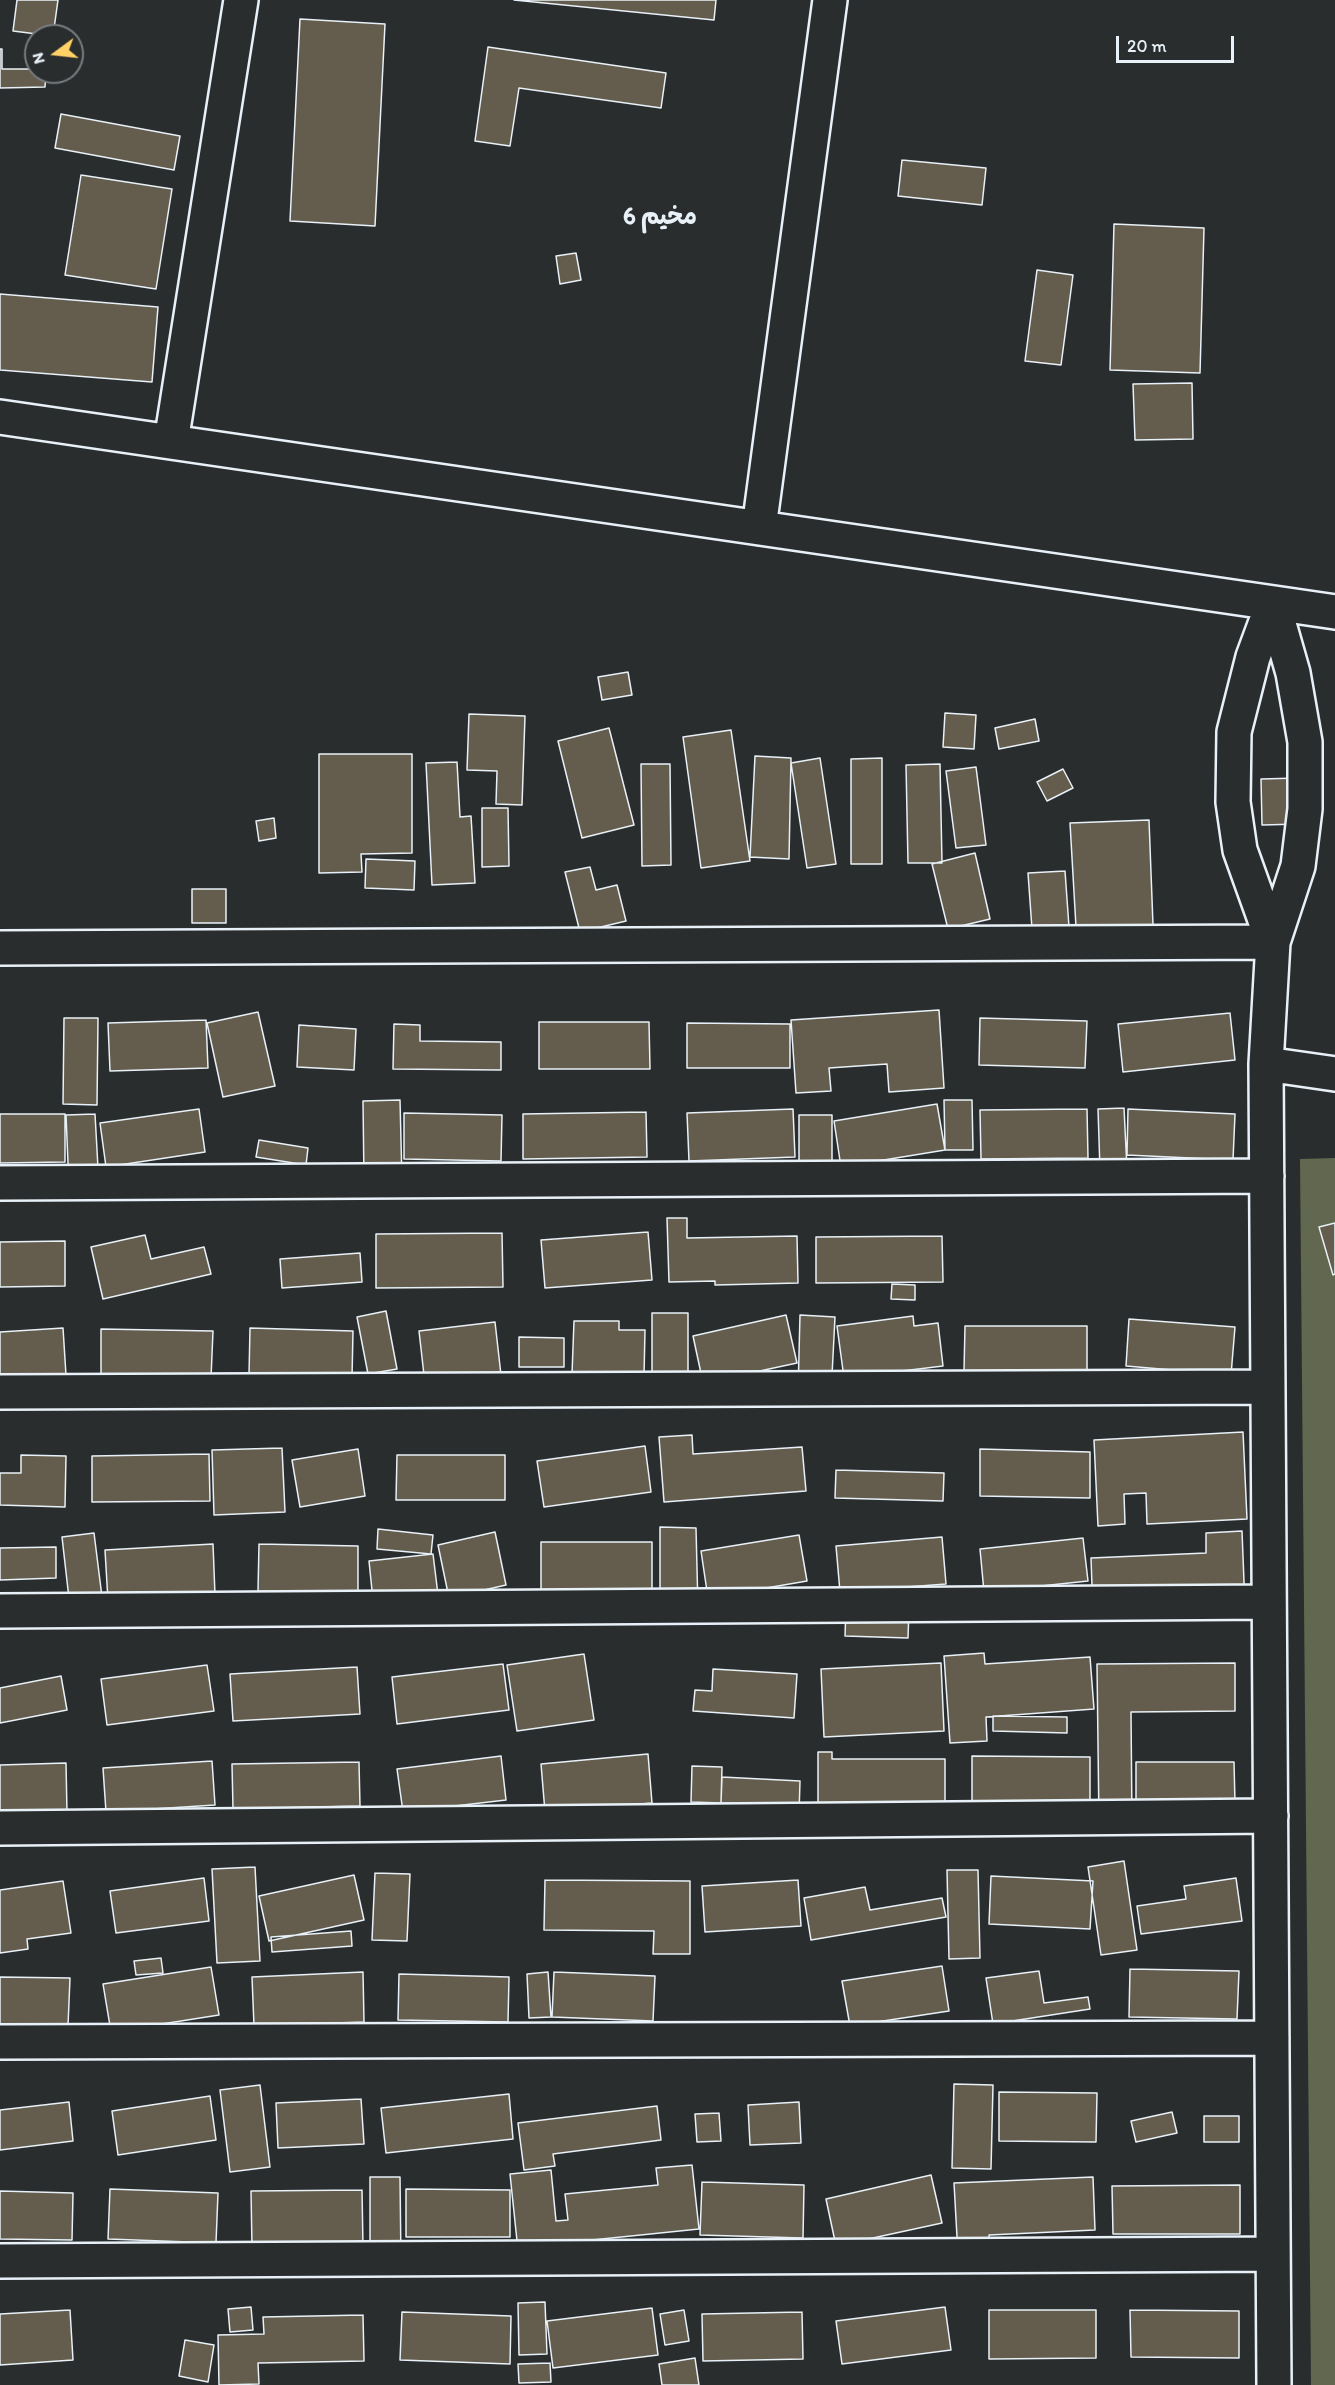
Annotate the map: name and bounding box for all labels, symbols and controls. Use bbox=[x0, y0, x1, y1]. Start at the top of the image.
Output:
north arrow bbox=[24, 24, 84, 84]
scale bar bbox=[1119, 24, 1238, 62]
text: 20 m bbox=[1127, 35, 1167, 57]
text: N bbox=[27, 51, 49, 66]
district label: مخيم 6 bbox=[623, 204, 697, 232]

